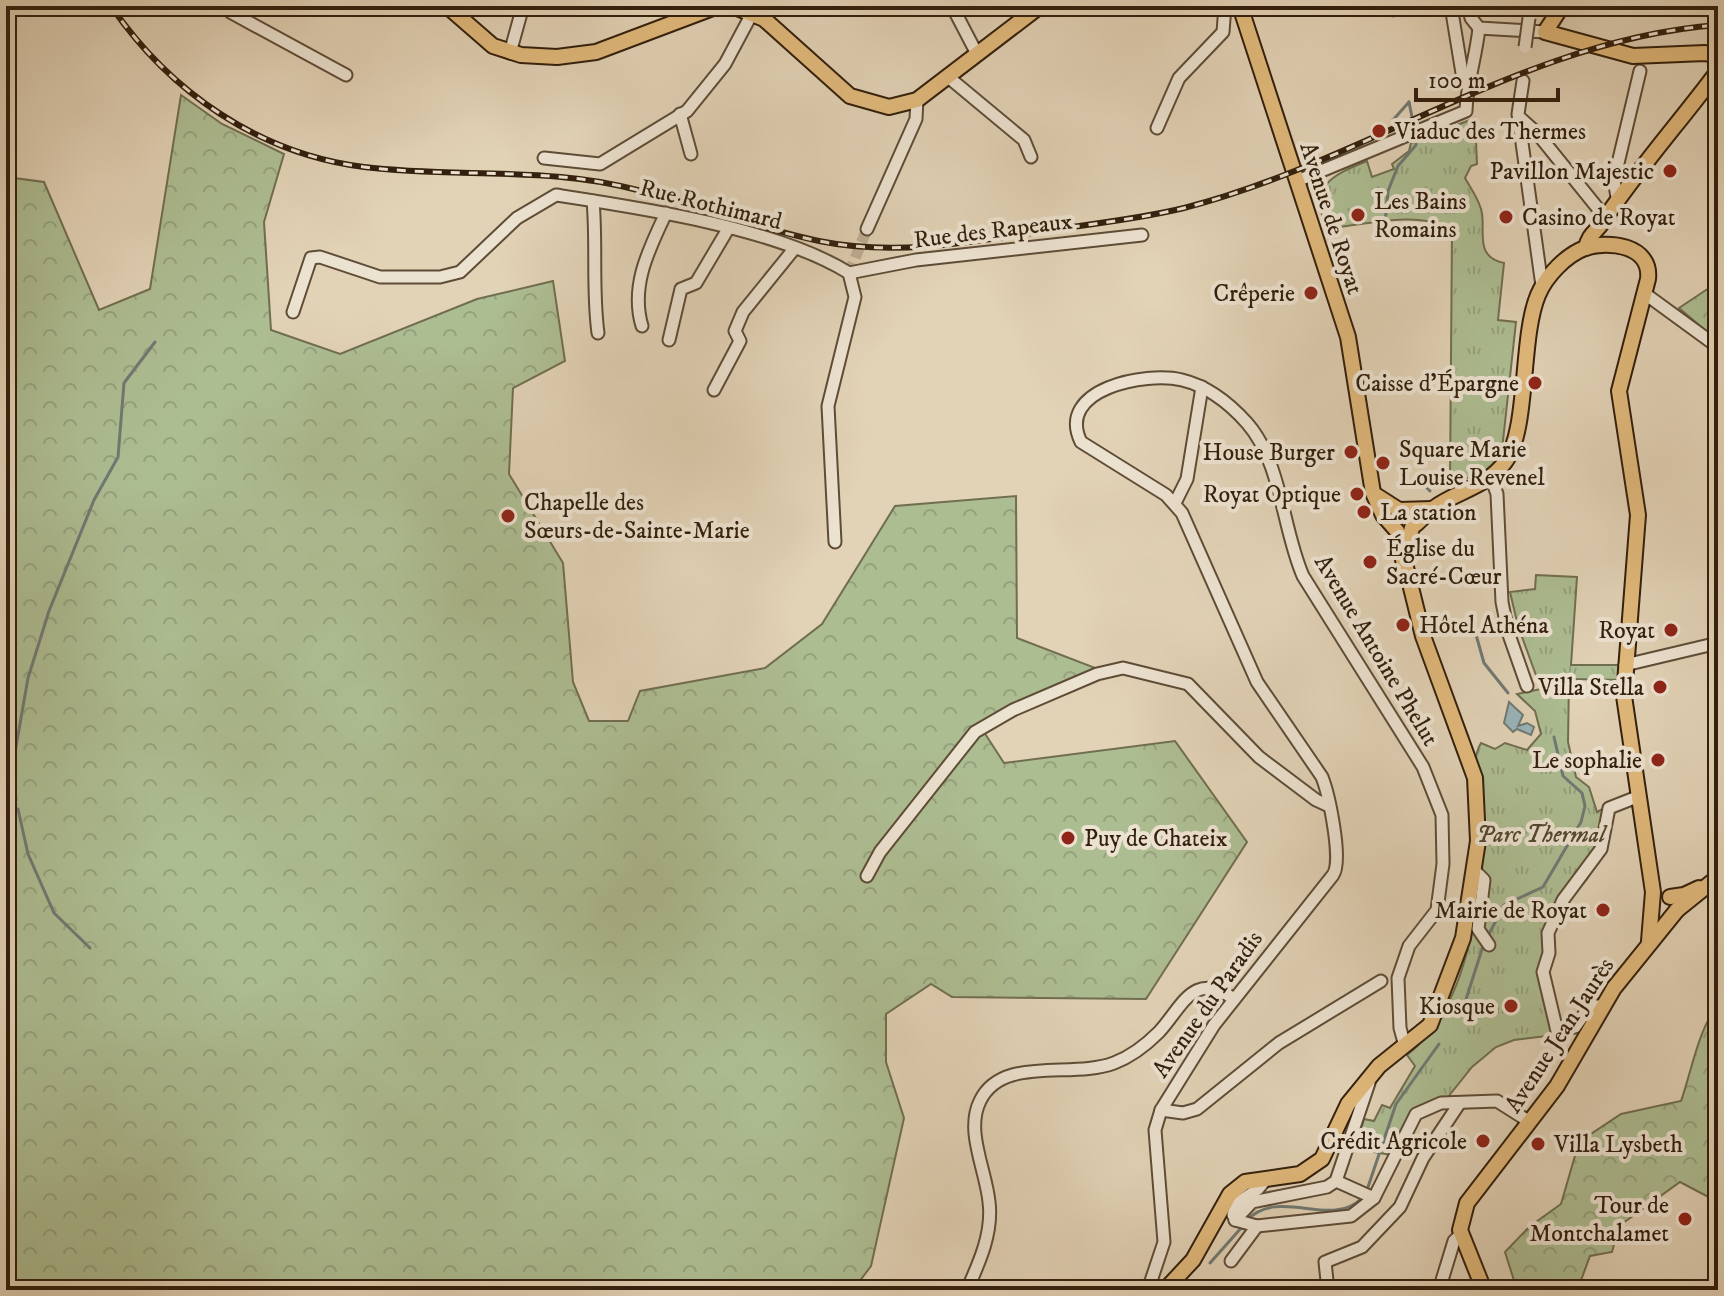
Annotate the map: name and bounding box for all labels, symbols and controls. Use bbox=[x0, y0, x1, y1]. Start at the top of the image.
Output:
scale bar bbox=[1416, 52, 1558, 102]
text: 100 m bbox=[1428, 66, 1486, 96]
place label: Viaduc des Thermes bbox=[1394, 117, 1586, 147]
marker: Viaduc des Thermes bbox=[1370, 122, 1388, 140]
street label: Avenue de Royat bbox=[1292, 138, 1370, 298]
place label: Pavillon Majestic bbox=[1489, 157, 1654, 187]
marker: Pavillon Majestic bbox=[1661, 162, 1679, 180]
street label: Rue Rothimard bbox=[636, 173, 785, 237]
place label: Les Bains Romains bbox=[1374, 187, 1467, 245]
place label: Casino de Royat bbox=[1522, 203, 1676, 233]
street label: Rue des Rapeaux bbox=[912, 206, 1074, 256]
marker: Les Bains Romains bbox=[1349, 206, 1367, 224]
marker: Casino de Royat bbox=[1497, 208, 1515, 226]
place label: Crêperie bbox=[1213, 279, 1295, 309]
marker: Crêperie bbox=[1302, 284, 1320, 302]
place label: Caisse d'Épargne bbox=[1355, 369, 1519, 399]
marker: Caisse d'Épargne bbox=[1526, 374, 1544, 392]
place label: Square Marie Louise Revenel bbox=[1399, 435, 1545, 493]
place label: House Burger bbox=[1203, 438, 1335, 468]
marker: House Burger bbox=[1342, 443, 1360, 461]
marker: Square Marie Louise Revenel bbox=[1374, 454, 1392, 472]
place label: Royat Optique bbox=[1203, 480, 1341, 510]
marker: Royat Optique bbox=[1348, 485, 1366, 503]
place label: Chapelle des Sœurs-de-Sainte-Marie bbox=[524, 488, 750, 546]
place label: La station bbox=[1380, 498, 1477, 528]
marker: La station bbox=[1355, 503, 1373, 521]
marker: Chapelle des Sœurs-de-Sainte-Marie bbox=[499, 507, 517, 525]
place label: Église du Sacré-Cœur bbox=[1386, 534, 1502, 592]
street label: Avenue Antoine Phelut bbox=[1307, 549, 1445, 752]
marker: Église du Sacré-Cœur bbox=[1361, 553, 1379, 571]
place label: Hôtel Athéna bbox=[1419, 611, 1549, 641]
marker: Hôtel Athéna bbox=[1394, 616, 1412, 634]
place label: Royat bbox=[1598, 616, 1655, 646]
marker: Royat bbox=[1662, 621, 1680, 639]
place label: Villa Stella bbox=[1537, 673, 1645, 703]
marker: Villa Stella bbox=[1651, 678, 1669, 696]
place label: Le sophalie bbox=[1532, 746, 1642, 776]
marker: Le sophalie bbox=[1649, 751, 1667, 769]
park label: Parc Thermal bbox=[1476, 820, 1608, 850]
place label: Puy de Chateix bbox=[1084, 824, 1228, 854]
marker: Puy de Chateix bbox=[1059, 829, 1077, 847]
place label: Mairie de Royat bbox=[1435, 896, 1587, 926]
marker: Mairie de Royat bbox=[1594, 901, 1612, 919]
street label: Avenue du Paradis bbox=[1146, 925, 1270, 1084]
street label: Avenue Jean Jaurès bbox=[1499, 952, 1621, 1119]
place label: Kiosque bbox=[1419, 992, 1495, 1022]
marker: Kiosque bbox=[1502, 997, 1520, 1015]
place label: Crédit Agricole bbox=[1320, 1127, 1467, 1157]
place label: Villa Lysbeth bbox=[1553, 1130, 1683, 1160]
marker: Crédit Agricole bbox=[1474, 1132, 1492, 1150]
marker: Villa Lysbeth bbox=[1529, 1135, 1547, 1153]
place label: Tour de Montchalamet bbox=[1530, 1191, 1669, 1249]
marker: Tour de Montchalamet bbox=[1676, 1210, 1694, 1228]

